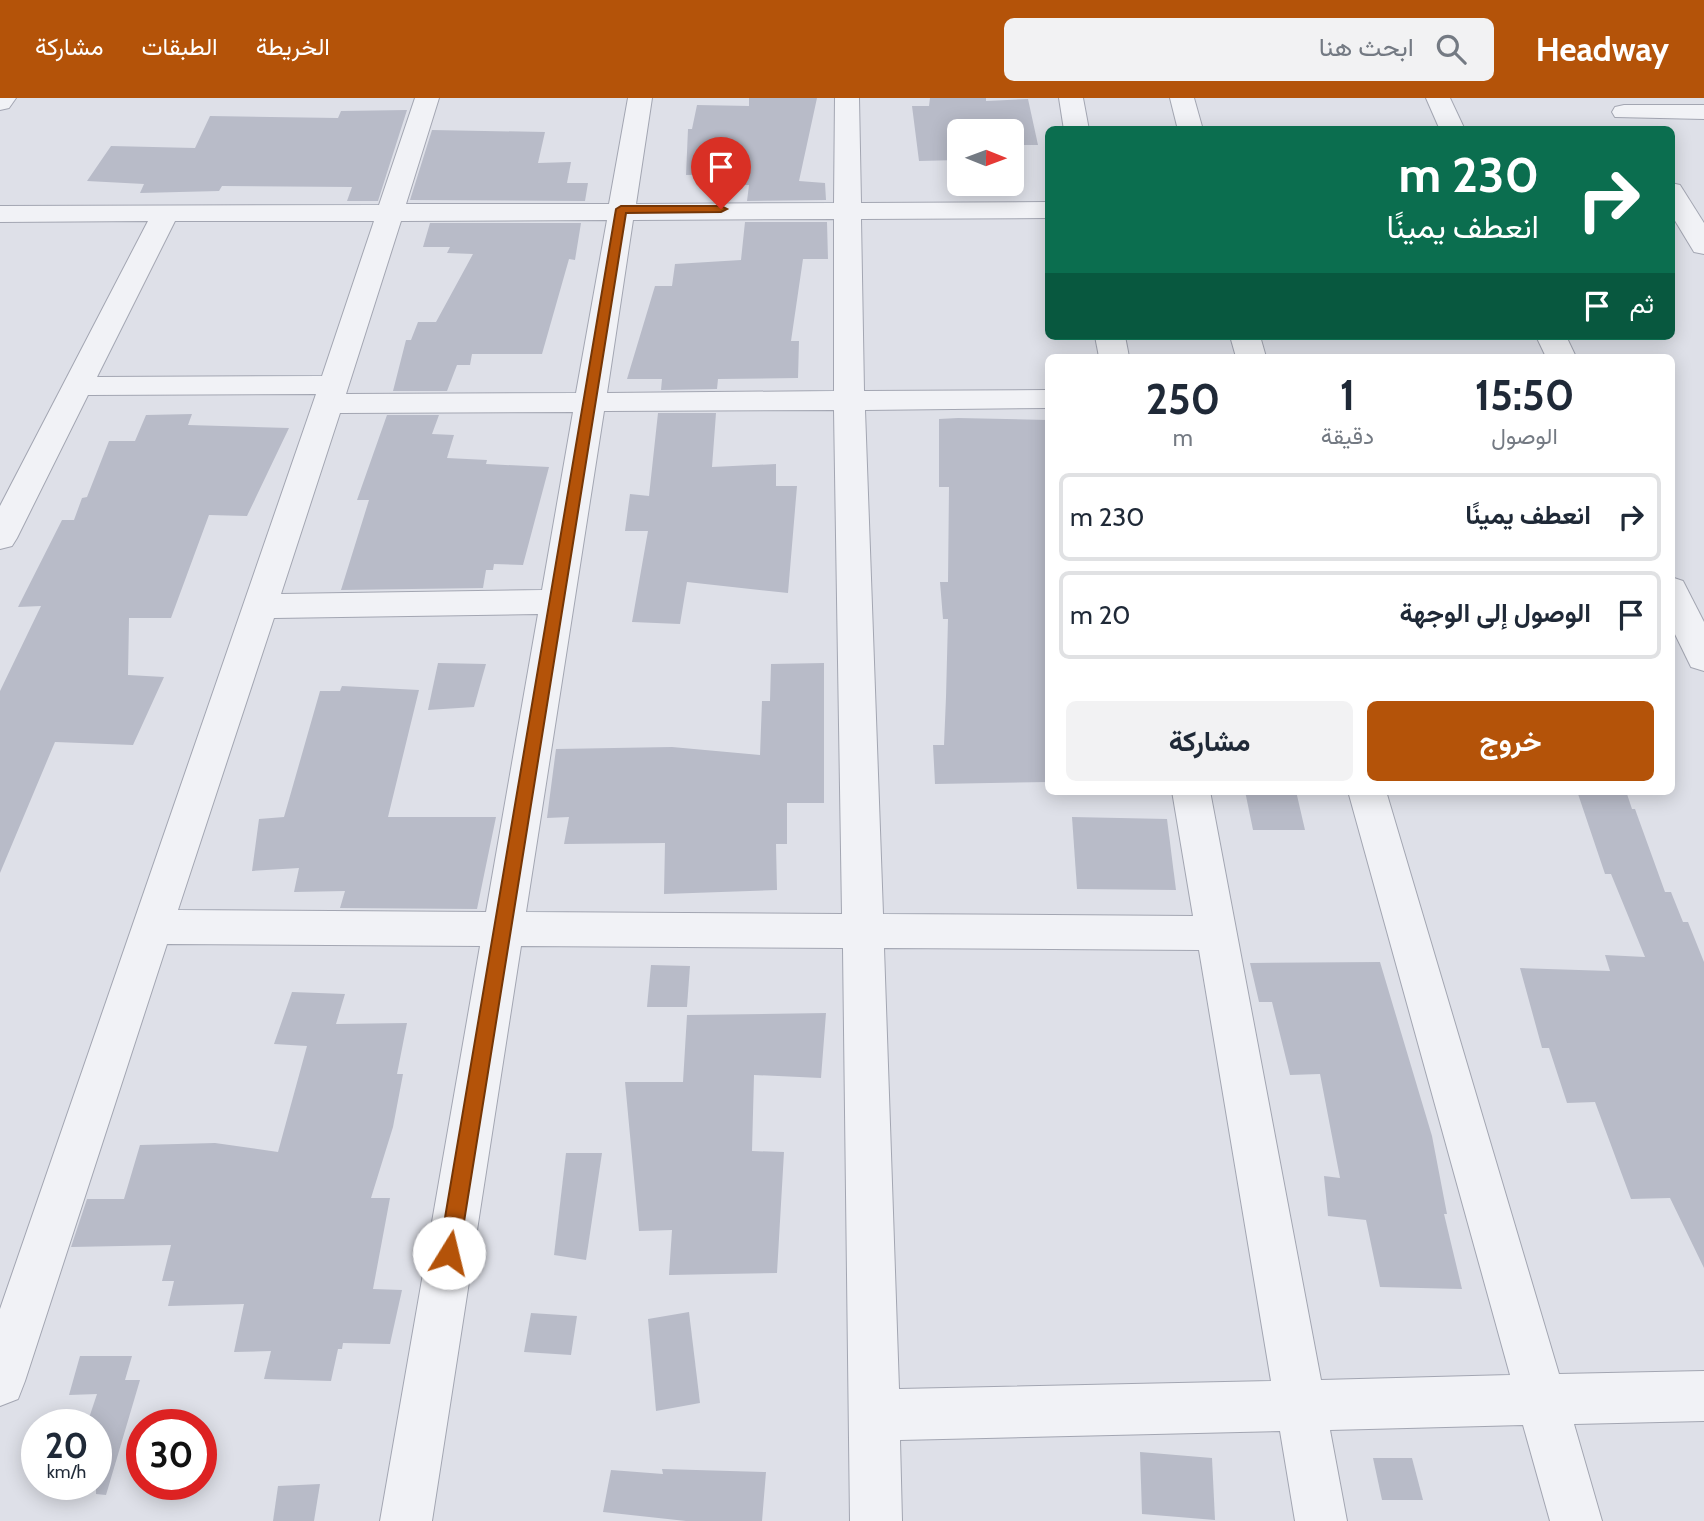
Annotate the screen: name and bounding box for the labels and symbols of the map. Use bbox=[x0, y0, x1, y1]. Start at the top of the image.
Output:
north arrow bbox=[947, 119, 1024, 196]
pin bbox=[691, 137, 751, 209]
position arrow bbox=[412, 1216, 486, 1290]
speed limit sign: 30 bbox=[126, 1409, 217, 1500]

